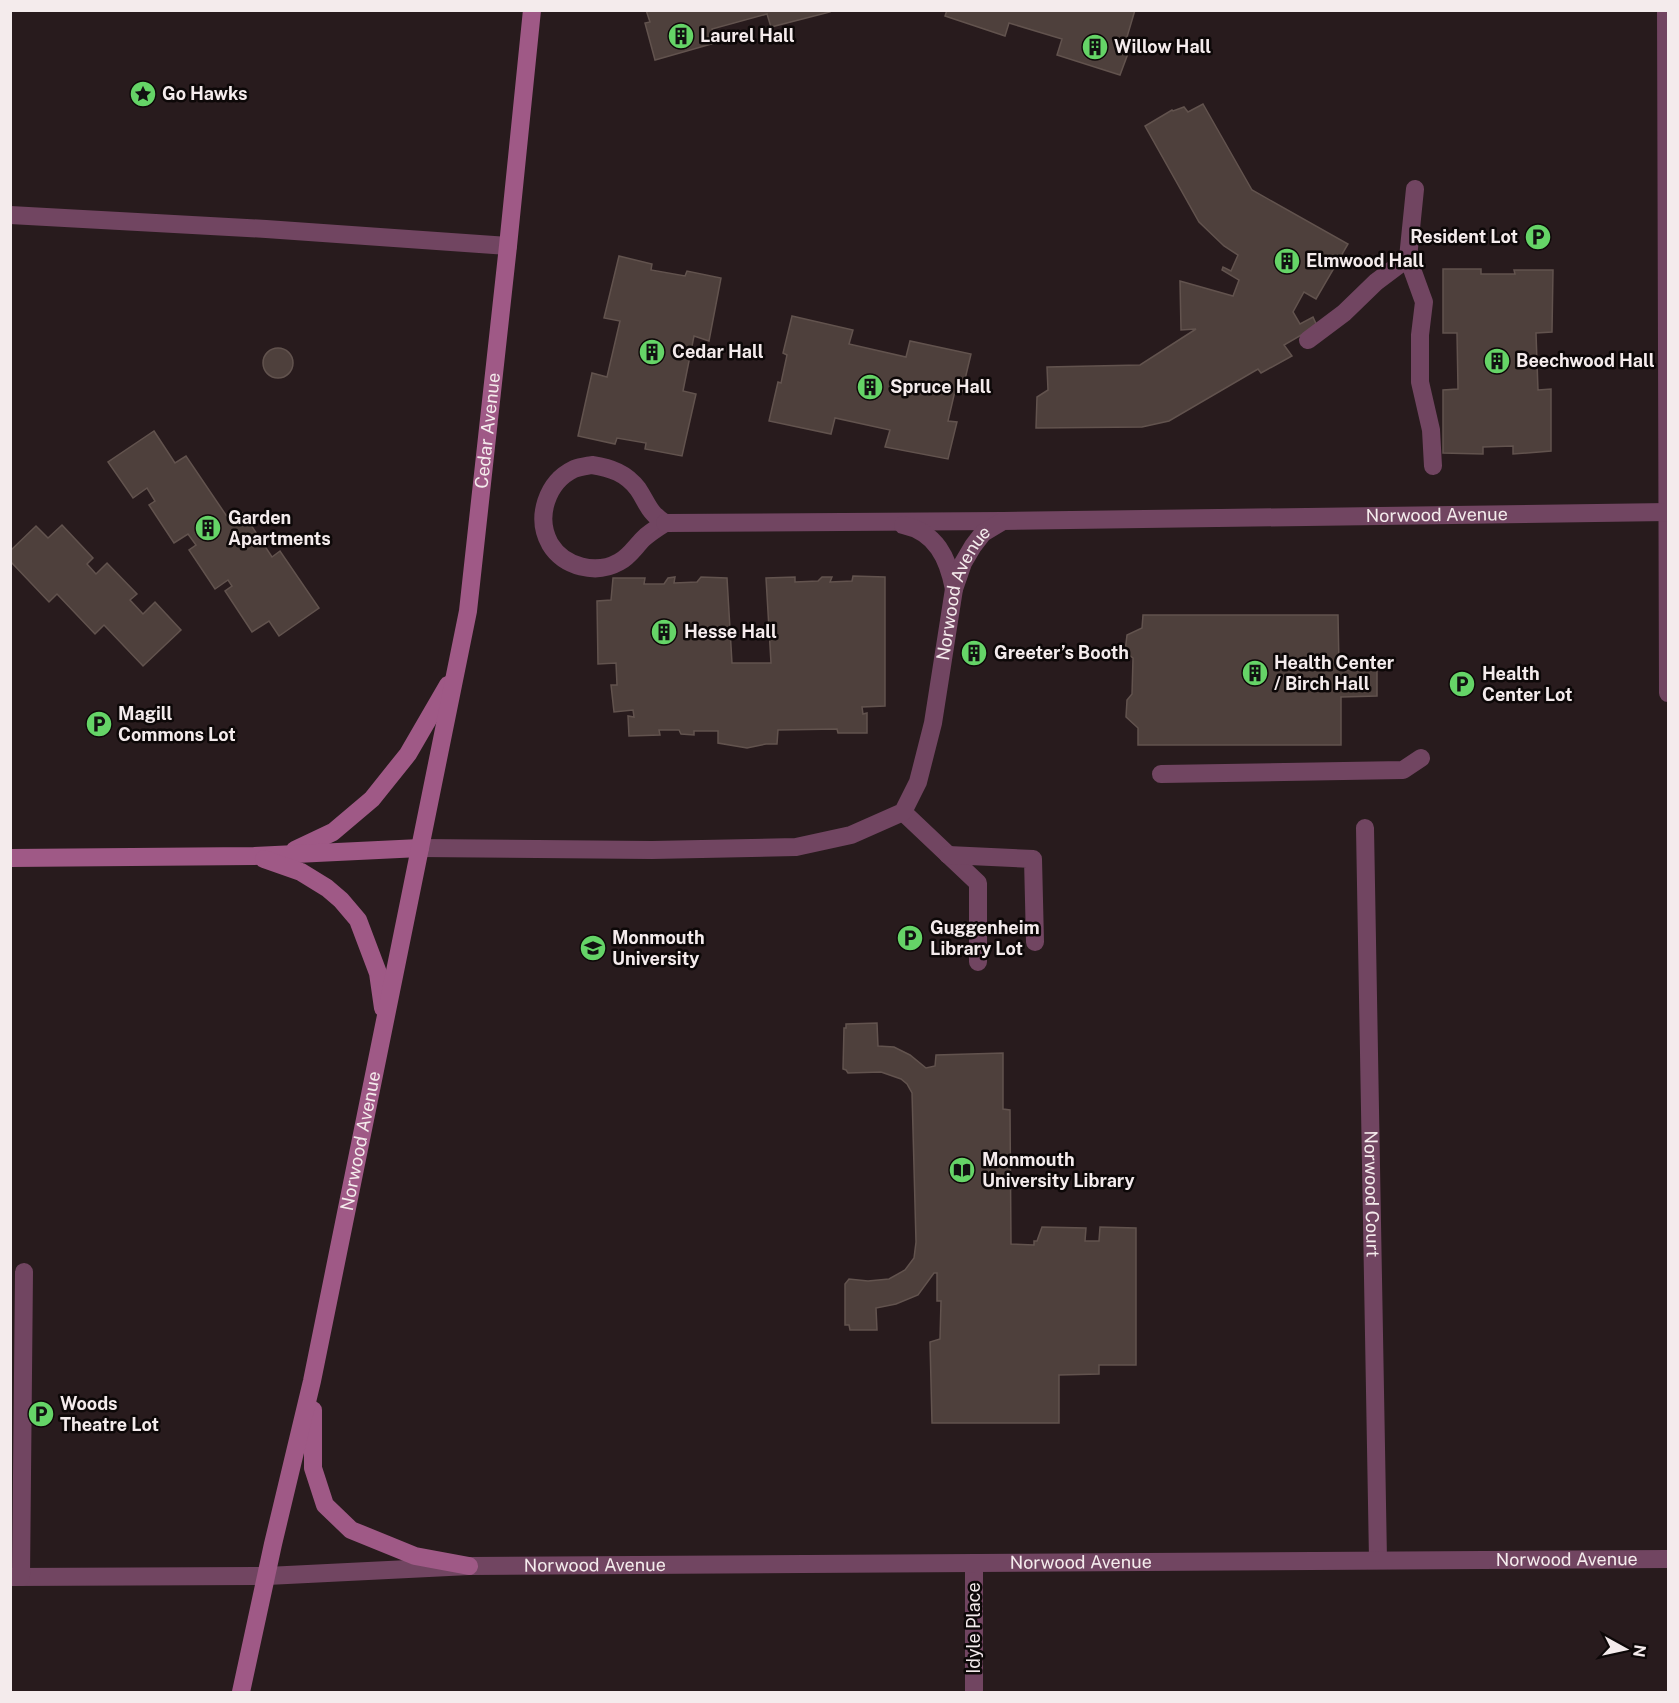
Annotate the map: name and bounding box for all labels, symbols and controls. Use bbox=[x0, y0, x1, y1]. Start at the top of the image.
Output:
building icon: Laurel Hall bbox=[666, 21, 696, 51]
place label: Laurel Hall bbox=[700, 25, 795, 46]
building icon: Willow Hall bbox=[1080, 32, 1110, 62]
place label: Willow Hall bbox=[1114, 36, 1211, 57]
place icon: Go Hawks bbox=[128, 79, 158, 109]
place label: Go Hawks bbox=[162, 83, 248, 104]
parking icon: Resident Lot bbox=[1523, 222, 1553, 252]
place label: Resident Lot bbox=[1410, 226, 1518, 247]
building icon: Elmwood Hall bbox=[1272, 246, 1302, 276]
place label: Elmwood Hall bbox=[1306, 250, 1424, 271]
building icon: Cedar Hall bbox=[637, 337, 667, 367]
place label: Cedar Hall bbox=[672, 341, 764, 362]
building icon: Beechwood Hall bbox=[1482, 346, 1512, 376]
place label: Beechwood Hall bbox=[1516, 350, 1655, 371]
street label: Cedar Avenue bbox=[470, 372, 504, 490]
building icon: Spruce Hall bbox=[855, 372, 885, 402]
place label: Spruce Hall bbox=[890, 376, 991, 397]
street label: Norwood Avenue bbox=[1366, 503, 1508, 526]
place label: Garden Apartments bbox=[228, 507, 331, 549]
building icon: Garden Apartments bbox=[193, 513, 223, 543]
street label: Norwood Avenue bbox=[932, 520, 993, 662]
building icon: Hesse Hall bbox=[649, 617, 679, 647]
place label: Hesse Hall bbox=[684, 621, 777, 642]
building icon: Greeter’s Booth bbox=[959, 638, 989, 668]
place label: Greeter’s Booth bbox=[994, 642, 1129, 663]
place label: Health Center / Birch Hall bbox=[1274, 652, 1395, 694]
building icon: Health Center / Birch Hall bbox=[1240, 658, 1270, 688]
place label: Health Center Lot bbox=[1482, 663, 1573, 705]
parking icon: Health Center Lot bbox=[1447, 669, 1477, 699]
place label: Magill Commons Lot bbox=[118, 703, 236, 745]
parking icon: Magill Commons Lot bbox=[84, 709, 114, 739]
place label: Guggenheim Library Lot bbox=[930, 917, 1040, 959]
parking icon: Guggenheim Library Lot bbox=[895, 923, 925, 953]
place label: Monmouth University bbox=[612, 927, 705, 969]
school or university icon: Monmouth University bbox=[578, 933, 608, 963]
street label: Norwood Avenue bbox=[336, 1069, 385, 1213]
street label: Norwood Court bbox=[1360, 1130, 1384, 1258]
place label: Monmouth University Library bbox=[982, 1149, 1135, 1191]
library icon: Monmouth University Library bbox=[947, 1155, 977, 1185]
place label: Woods Theatre Lot bbox=[60, 1393, 159, 1435]
parking icon: Woods Theatre Lot bbox=[26, 1399, 56, 1429]
street label: Norwood Avenue bbox=[1496, 1548, 1638, 1570]
street label: Norwood Avenue bbox=[1010, 1551, 1152, 1573]
street label: Norwood Avenue bbox=[524, 1554, 666, 1576]
street label: Idyle Place bbox=[963, 1582, 984, 1674]
north arrow bbox=[1595, 1619, 1655, 1679]
text: N bbox=[1629, 1643, 1650, 1659]

